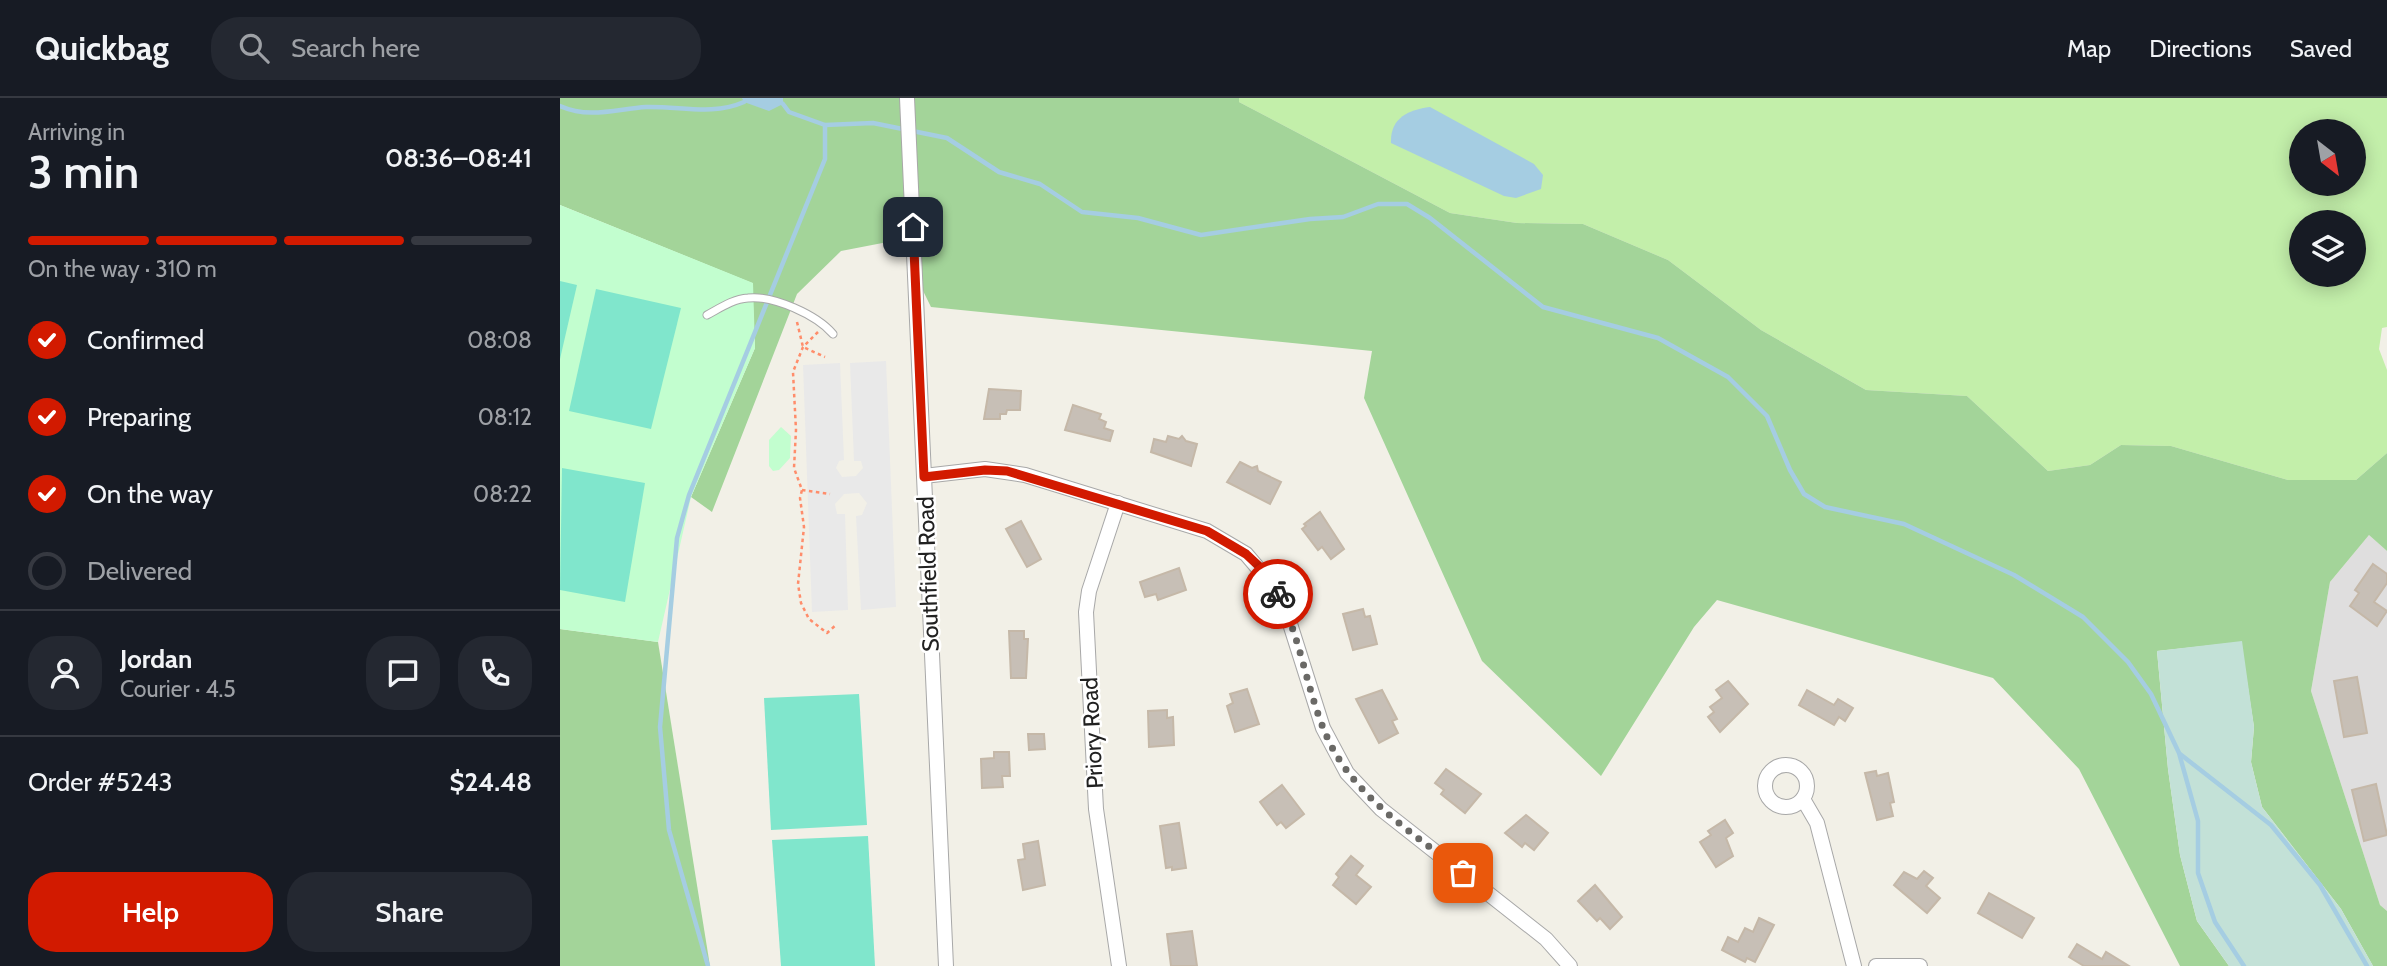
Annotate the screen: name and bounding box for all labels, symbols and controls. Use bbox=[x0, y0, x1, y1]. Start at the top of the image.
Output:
search box bbox=[211, 17, 701, 80]
text: Quickbag bbox=[35, 28, 169, 68]
icon: search bbox=[235, 29, 273, 67]
text: Search here bbox=[291, 32, 420, 64]
text: Map bbox=[2067, 34, 2111, 63]
text: Directions bbox=[2149, 34, 2252, 63]
text: Saved bbox=[2290, 34, 2352, 63]
text: Arriving in bbox=[28, 118, 125, 146]
north arrow bbox=[2289, 119, 2366, 196]
map controls bbox=[2289, 119, 2366, 287]
text: 08:36–08:41 bbox=[385, 142, 532, 174]
text: 3 min bbox=[28, 144, 139, 200]
pin bbox=[883, 197, 943, 257]
icon: home bbox=[894, 208, 932, 246]
button: layers bbox=[2289, 210, 2366, 287]
text: On the way · 310 m bbox=[28, 255, 217, 283]
icon: check bbox=[28, 321, 66, 359]
text: Confirmed bbox=[87, 324, 204, 356]
text: 08:08 bbox=[467, 326, 532, 354]
icon: check bbox=[28, 398, 66, 436]
text: Preparing bbox=[87, 401, 191, 433]
text: 08:12 bbox=[478, 403, 532, 431]
icon: check bbox=[28, 475, 66, 513]
text: On the way bbox=[87, 478, 213, 510]
text: 08:22 bbox=[473, 480, 532, 508]
street label: Southfield Road bbox=[911, 496, 945, 652]
text: Delivered bbox=[87, 555, 192, 587]
courier bbox=[1243, 559, 1313, 629]
icon: bike bbox=[1259, 575, 1297, 613]
button: person bbox=[28, 636, 102, 710]
button: chat bbox=[366, 636, 440, 710]
button: phone bbox=[458, 636, 532, 710]
text: Jordan bbox=[120, 643, 192, 675]
text: Courier · 4.5 bbox=[120, 675, 236, 703]
street label: Priory Road bbox=[1075, 676, 1109, 790]
text: Order #5243 bbox=[28, 766, 173, 798]
text: $24.48 bbox=[449, 766, 532, 798]
pin bbox=[1433, 843, 1493, 903]
icon: bag bbox=[1444, 854, 1482, 892]
button: Help bbox=[28, 872, 273, 952]
button: Share bbox=[287, 872, 532, 952]

